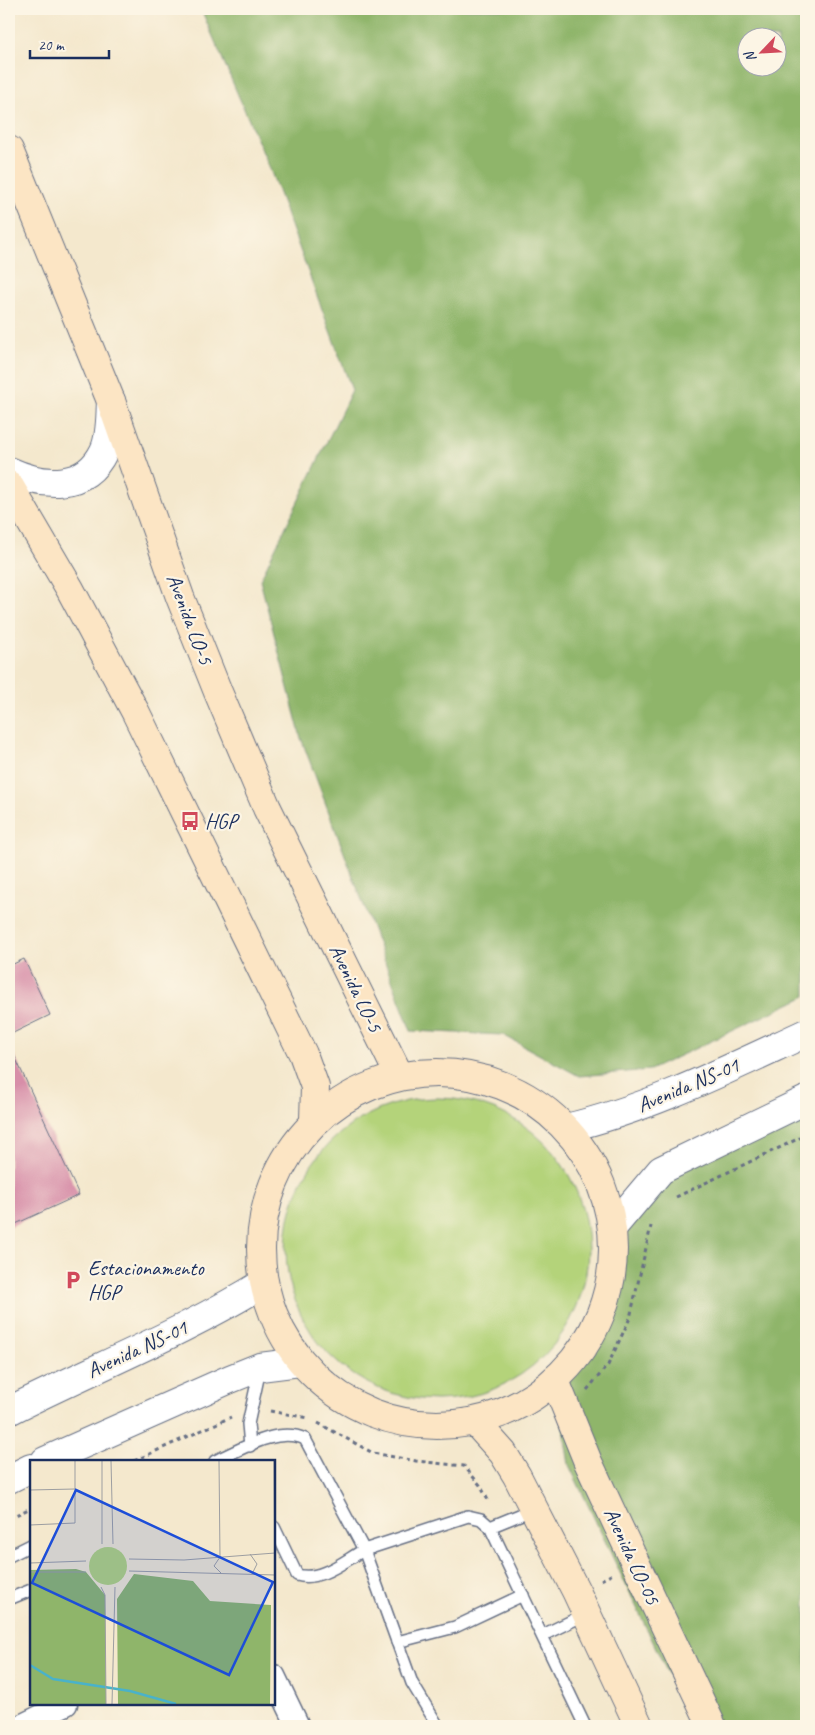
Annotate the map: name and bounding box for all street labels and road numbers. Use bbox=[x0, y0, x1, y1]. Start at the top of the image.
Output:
street label: Avenida LO-5 bbox=[161, 570, 220, 669]
street label: Avenida LO-5 bbox=[324, 940, 389, 1038]
street label: Avenida NS-01 bbox=[633, 1051, 744, 1118]
street label: Avenida NS-01 bbox=[83, 1314, 193, 1384]
street label: Avenida LO-05 bbox=[598, 1503, 666, 1610]

